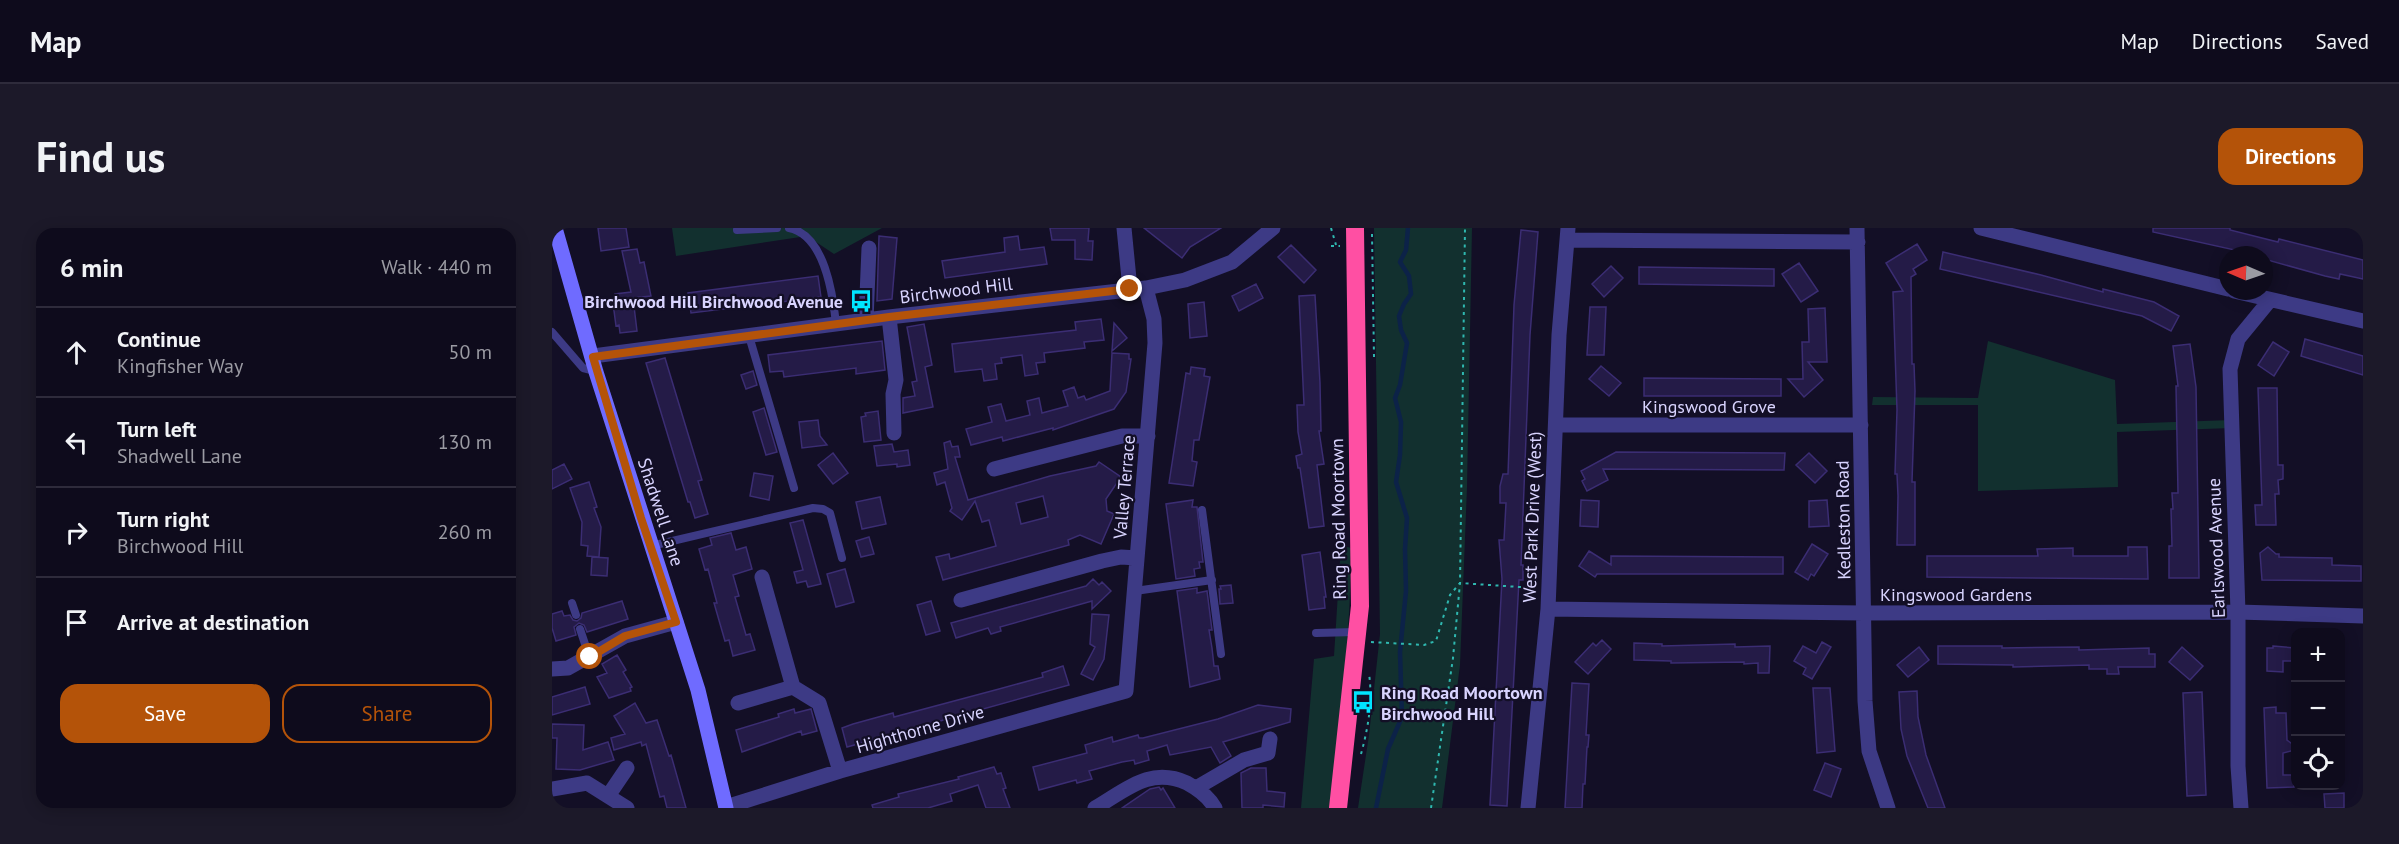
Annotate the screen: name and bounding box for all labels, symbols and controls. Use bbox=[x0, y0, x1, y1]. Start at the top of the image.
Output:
text: Map bbox=[30, 23, 81, 60]
text: Map bbox=[2120, 28, 2159, 55]
text: Directions bbox=[2192, 28, 2283, 55]
text: Saved bbox=[2316, 28, 2369, 55]
button: Directions bbox=[2218, 128, 2363, 185]
text: Find us bbox=[36, 129, 165, 184]
north arrow bbox=[2219, 246, 2273, 300]
text: 6 min bbox=[60, 251, 123, 284]
text: Walk · 440 m bbox=[381, 254, 492, 280]
street label: Birchwood Hill bbox=[898, 272, 1015, 308]
route end bbox=[1116, 275, 1142, 301]
bus stop icon: Birchwood Hill Birchwood Avenue bbox=[848, 288, 874, 314]
place label: Birchwood Hill Birchwood Avenue bbox=[584, 290, 843, 313]
text: Continue bbox=[117, 325, 201, 353]
icon: ahead bbox=[60, 336, 93, 369]
text: 50 m bbox=[449, 339, 492, 365]
text: Kingfisher Way bbox=[117, 353, 243, 379]
street label: Kingswood Grove bbox=[1642, 395, 1776, 418]
text: Turn left bbox=[117, 415, 197, 443]
icon: left bbox=[60, 426, 93, 459]
text: 130 m bbox=[438, 429, 492, 455]
street label: West Park Drive (West) bbox=[1518, 431, 1546, 603]
street label: Valley Terrace bbox=[1108, 434, 1140, 541]
street label: Ring Road Moortown bbox=[1325, 438, 1351, 600]
text: Shadwell Lane bbox=[117, 443, 242, 469]
street label: Shadwell Lane bbox=[633, 455, 689, 569]
street label: Kedleston Road bbox=[1830, 460, 1856, 580]
street label: Earlswood Avenue bbox=[2202, 478, 2230, 618]
text: Turn right bbox=[117, 505, 209, 533]
icon: right bbox=[60, 516, 93, 549]
text: 260 m bbox=[438, 519, 492, 545]
text: Birchwood Hill bbox=[117, 533, 243, 559]
street label: Kingswood Gardens bbox=[1880, 583, 2032, 606]
icon: arrive bbox=[60, 606, 93, 639]
text: Arrive at destination bbox=[117, 608, 309, 636]
map controls bbox=[2291, 628, 2345, 790]
button: + bbox=[2291, 628, 2345, 682]
route start bbox=[576, 643, 602, 669]
place label: Ring Road Moortown Birchwood Hill bbox=[1381, 681, 1543, 725]
button: − bbox=[2291, 682, 2345, 736]
button: Save bbox=[60, 684, 270, 743]
button: Share bbox=[282, 684, 492, 743]
bus stop icon: Ring Road Moortown Birchwood Hill bbox=[1350, 689, 1376, 715]
street label: Highthorne Drive bbox=[853, 700, 987, 758]
button: locate bbox=[2291, 736, 2345, 790]

